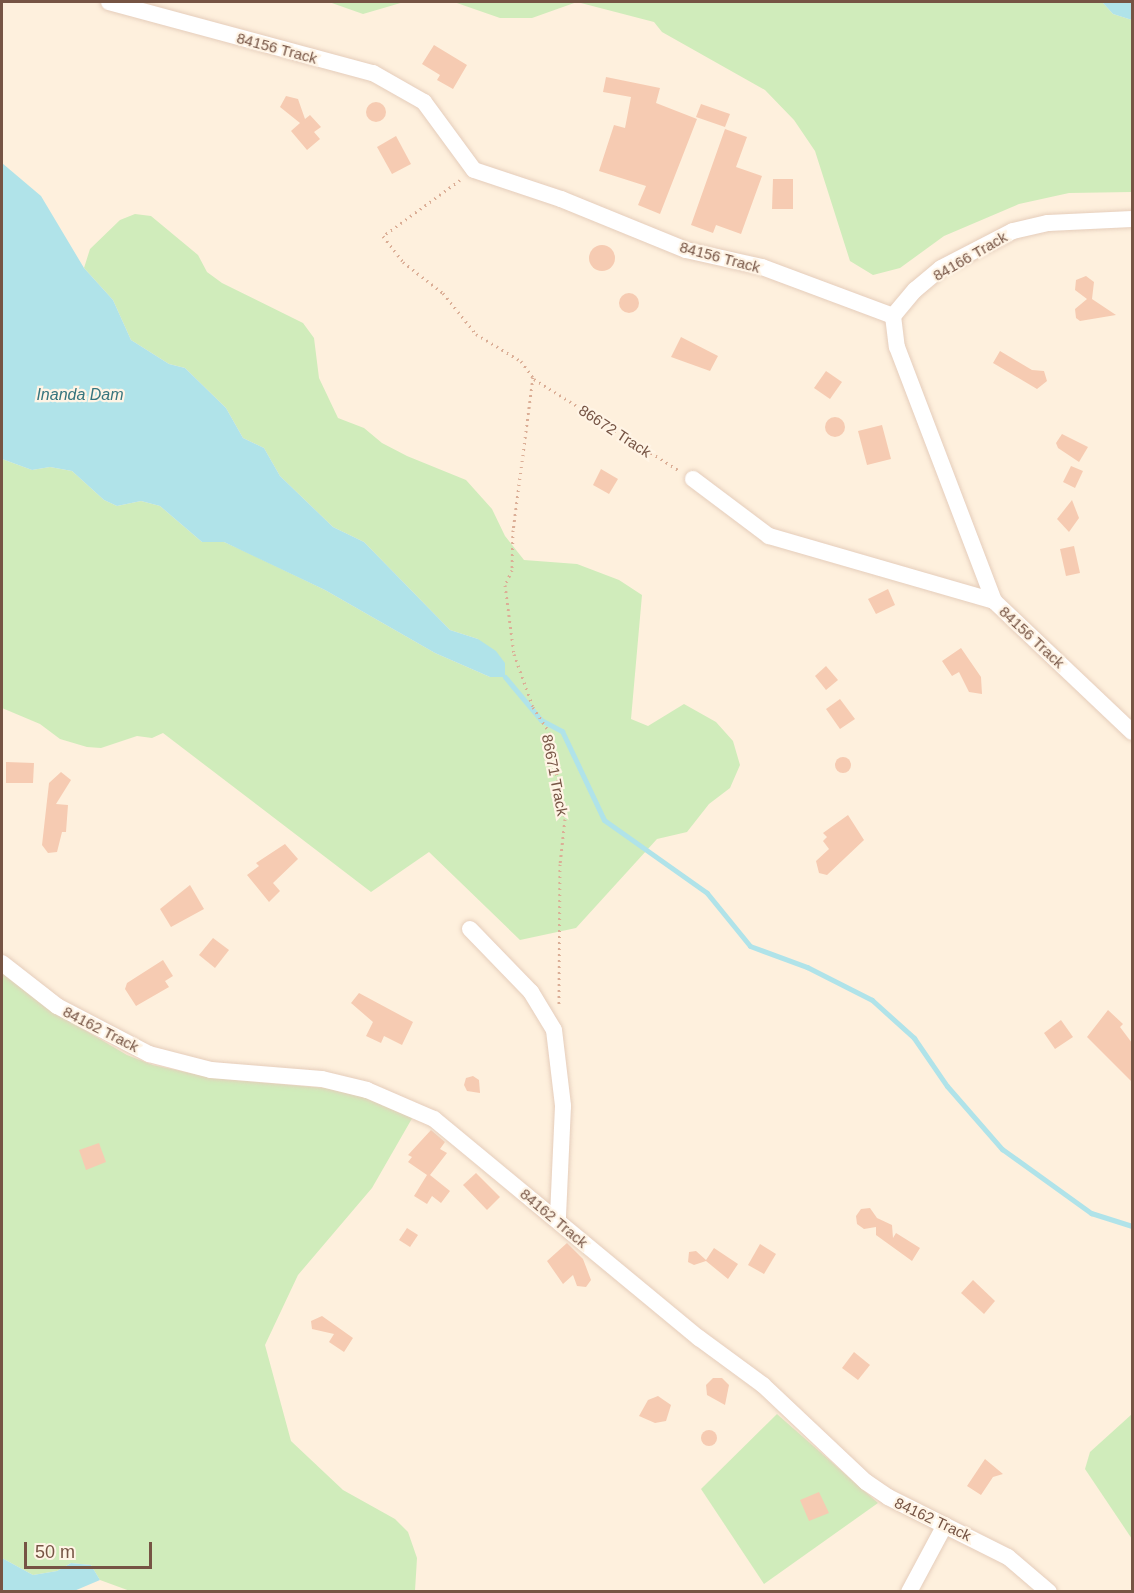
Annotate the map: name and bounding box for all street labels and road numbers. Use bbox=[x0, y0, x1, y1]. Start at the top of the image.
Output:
street label: 84156 Track bbox=[235, 29, 319, 67]
street label: 84166 Track bbox=[930, 228, 1010, 284]
street label: 84156 Track bbox=[678, 238, 762, 276]
street label: 86672 Track bbox=[575, 401, 655, 461]
street label: 84156 Track bbox=[996, 602, 1068, 672]
street label: 86671 Track bbox=[538, 733, 572, 817]
street label: 84162 Track bbox=[60, 1002, 142, 1056]
street label: 84162 Track bbox=[516, 1184, 592, 1252]
street label: 84162 Track bbox=[892, 1493, 974, 1545]

